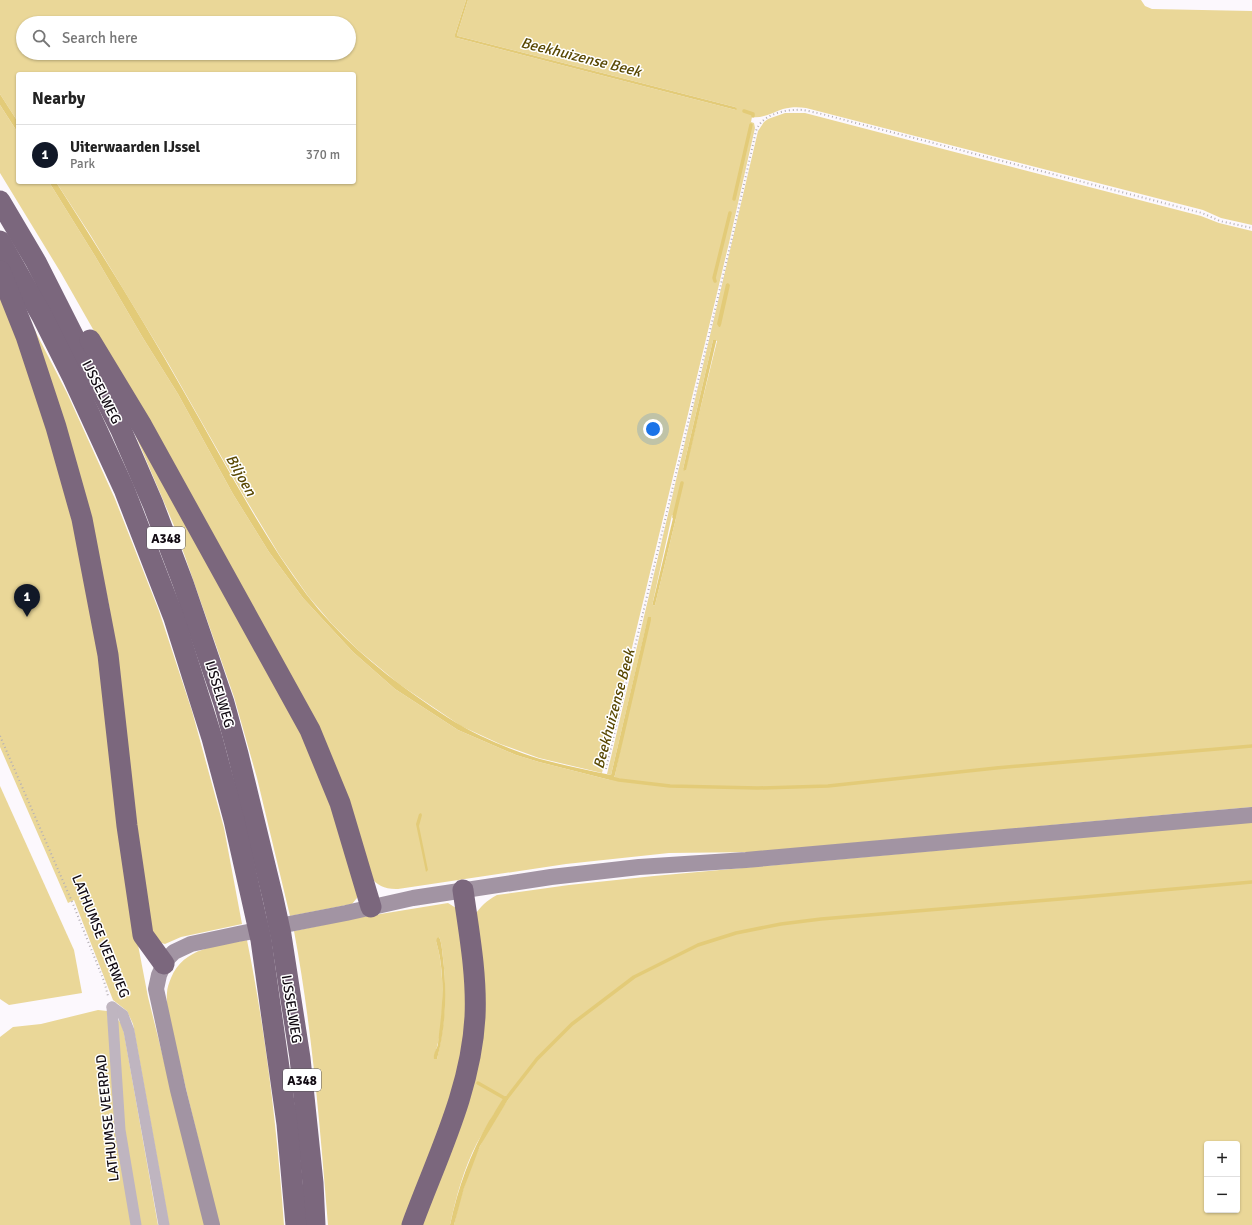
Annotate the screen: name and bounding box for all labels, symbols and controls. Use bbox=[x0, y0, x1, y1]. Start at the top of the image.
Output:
search box bbox=[16, 16, 356, 60]
icon: search bbox=[30, 27, 52, 49]
text: Search here bbox=[62, 29, 138, 47]
water label: Beekhuizense Beek bbox=[519, 33, 644, 81]
text: Nearby bbox=[32, 88, 85, 109]
text: Uiterwaarden IJssel bbox=[70, 138, 200, 156]
text: 1 bbox=[41, 147, 49, 163]
text: 370 m bbox=[306, 147, 340, 163]
text: Park bbox=[70, 156, 95, 172]
street label: IJSSELWEG bbox=[78, 358, 125, 427]
your location bbox=[643, 419, 663, 439]
water label: Biljoen bbox=[222, 451, 260, 500]
road number: A348 bbox=[147, 527, 185, 549]
pin: 1 bbox=[14, 584, 40, 617]
water label: Beekhuizense Beek bbox=[589, 646, 639, 771]
street label: IJSSELWEG bbox=[201, 659, 238, 730]
street label: LATHUMSE VEERWEG bbox=[68, 872, 133, 1000]
street label: IJSSELWEG bbox=[278, 974, 305, 1045]
street label: LATHUMSE VEERPAD bbox=[92, 1054, 123, 1182]
road number: A348 bbox=[283, 1069, 321, 1091]
map controls bbox=[1204, 1141, 1240, 1213]
button: + bbox=[1204, 1141, 1240, 1177]
button: − bbox=[1204, 1177, 1240, 1213]

